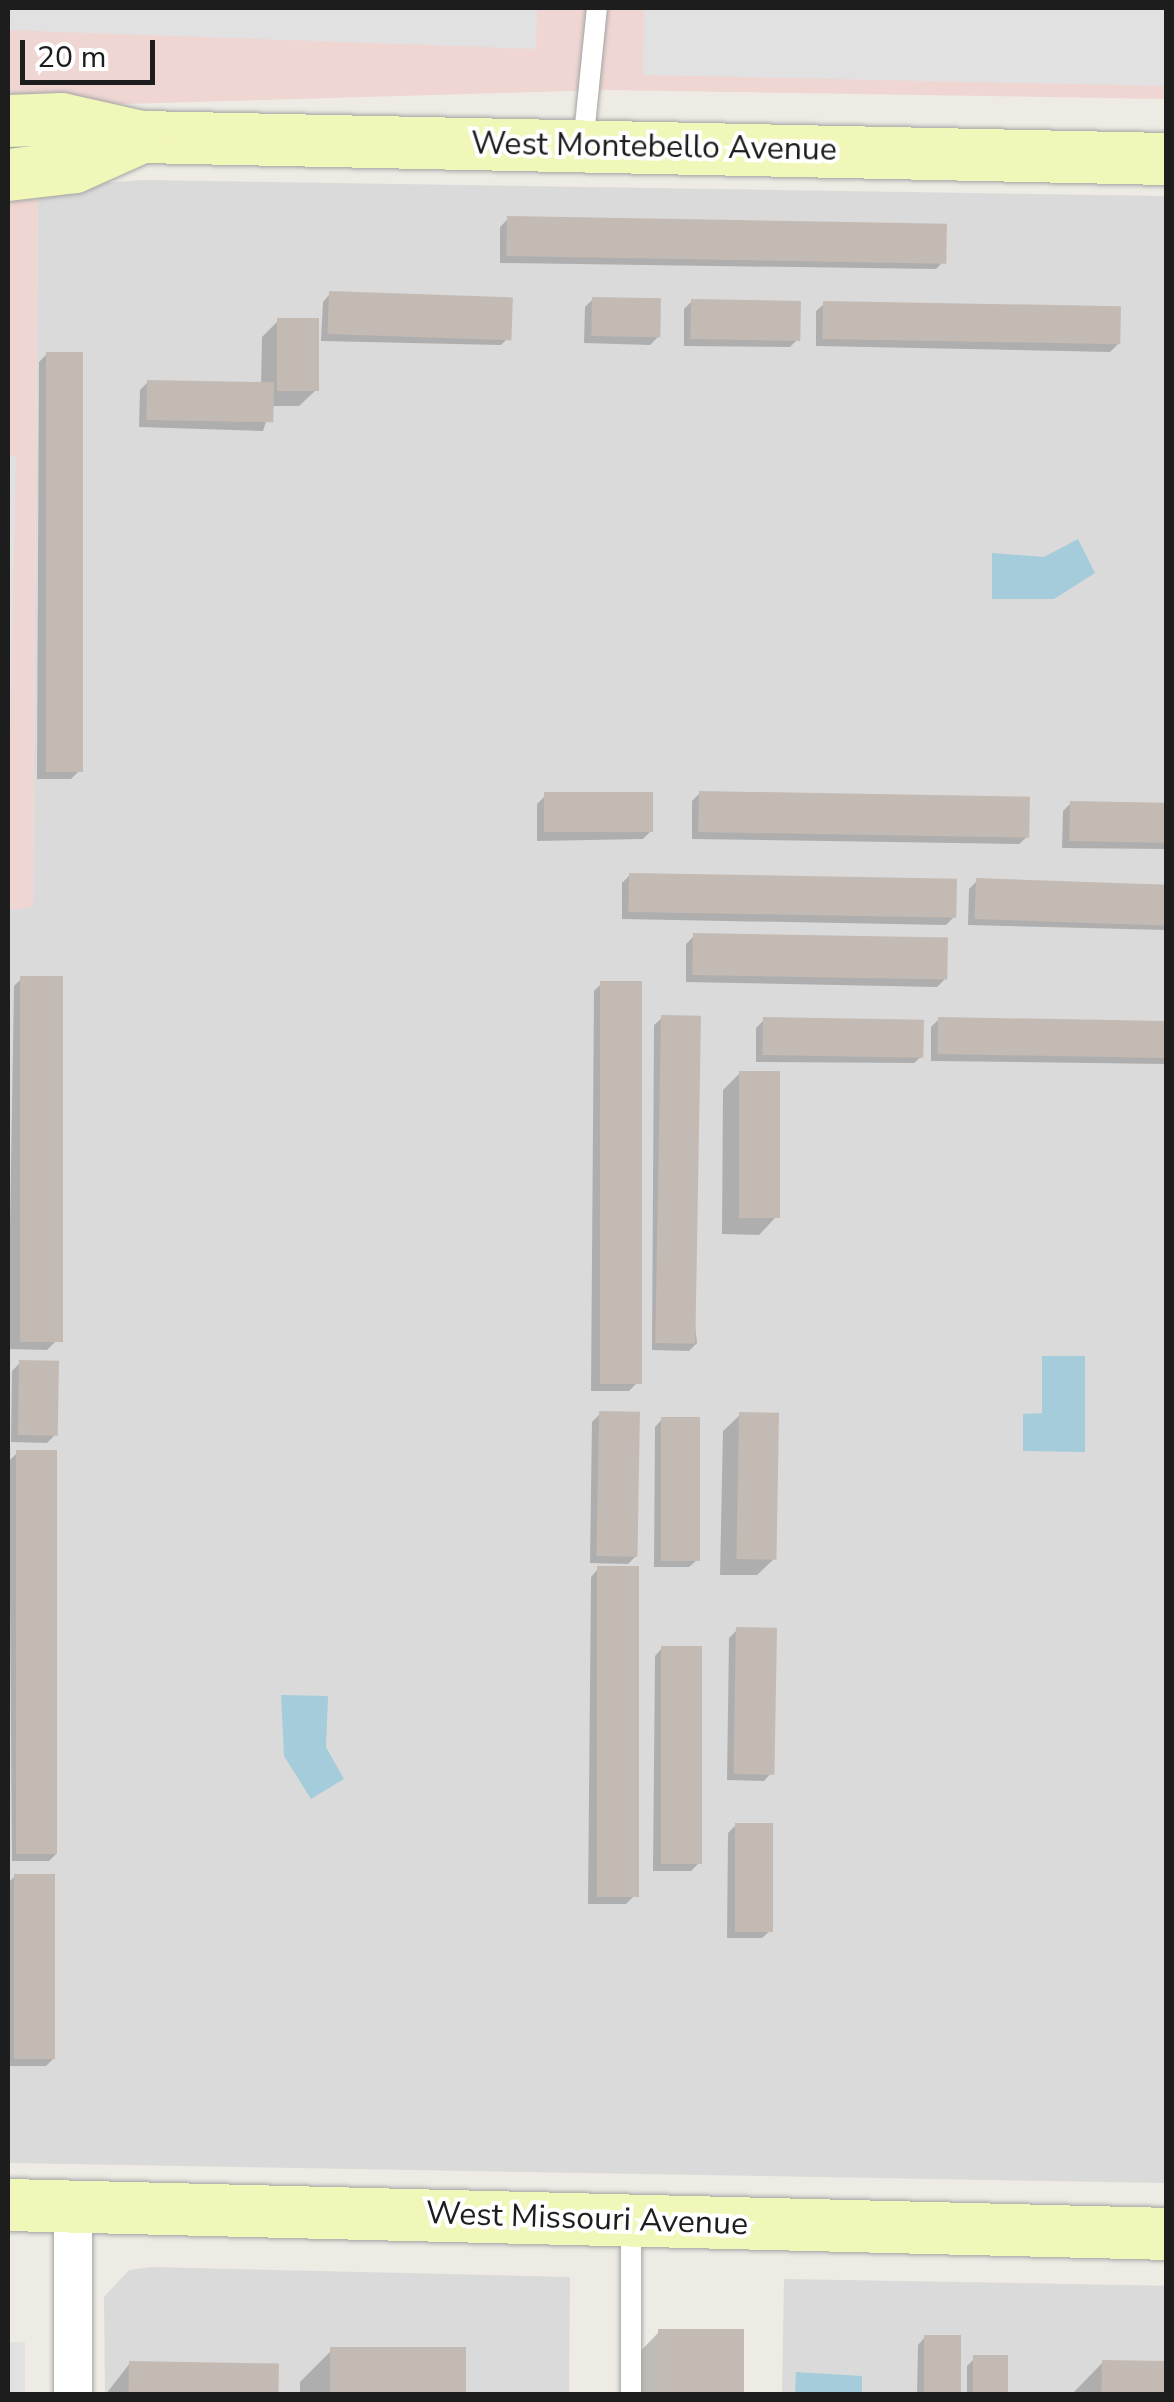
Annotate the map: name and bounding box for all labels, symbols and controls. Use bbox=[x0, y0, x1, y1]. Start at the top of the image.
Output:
scale bar bbox=[25, 20, 160, 82]
text: 20 m bbox=[37, 37, 106, 78]
street label: West Montebello Avenue bbox=[471, 125, 837, 169]
street label: West Missouri Avenue bbox=[425, 2194, 749, 2244]

